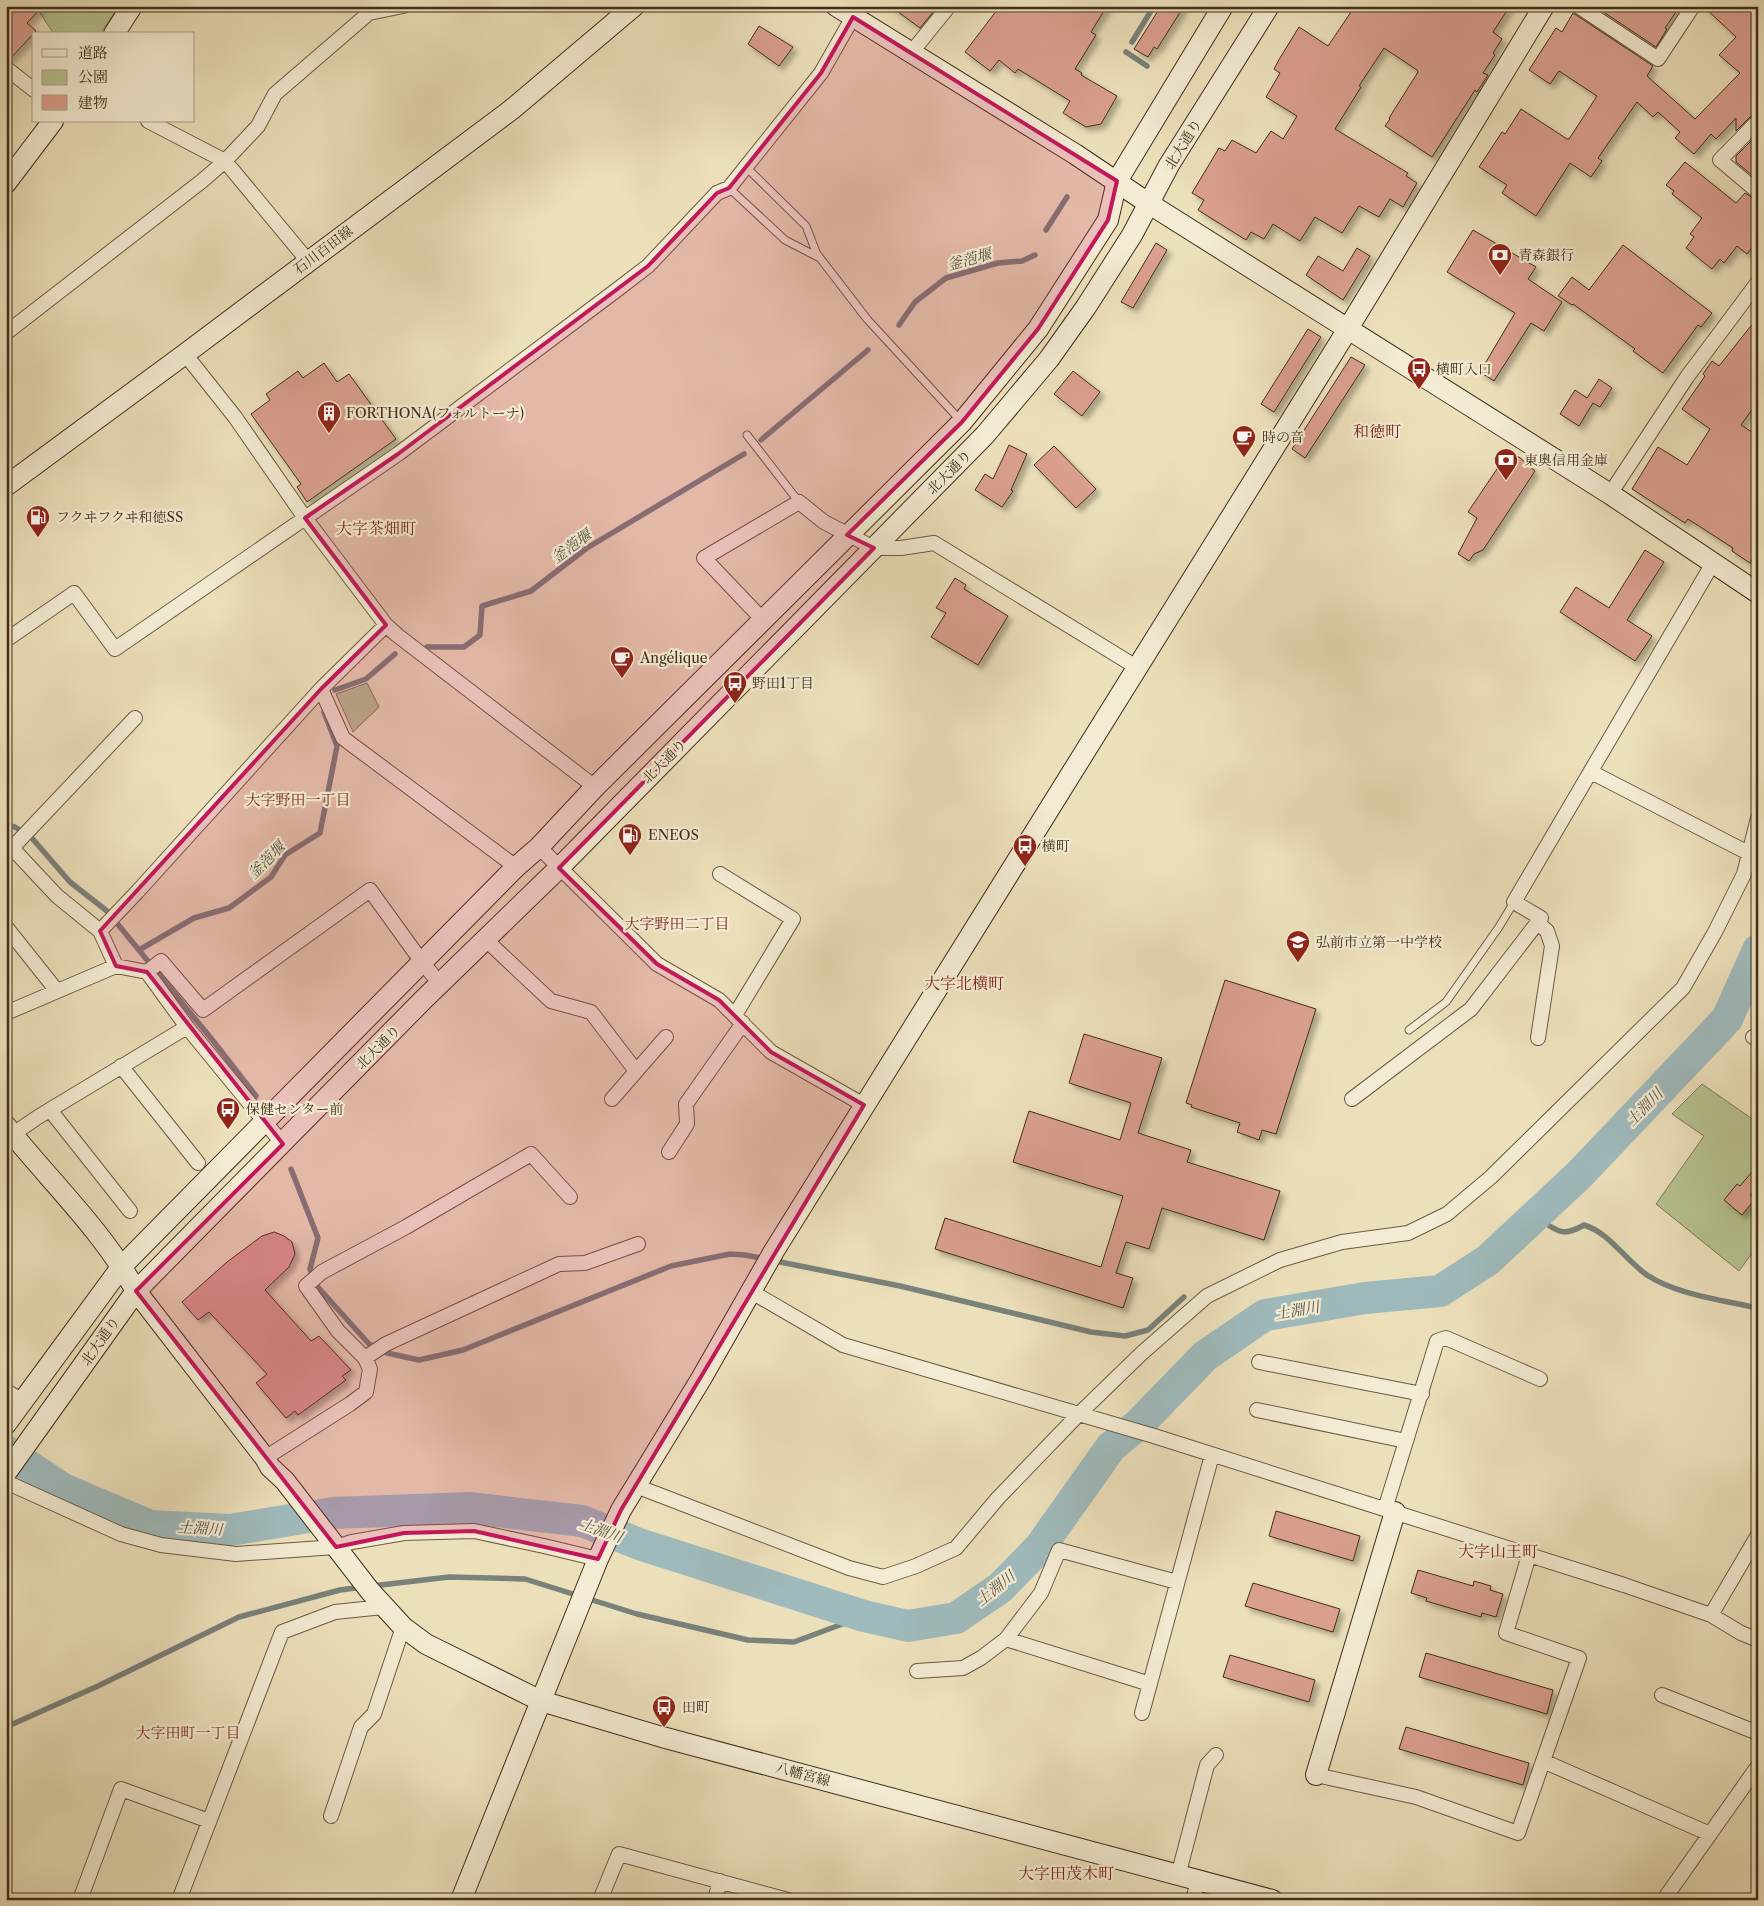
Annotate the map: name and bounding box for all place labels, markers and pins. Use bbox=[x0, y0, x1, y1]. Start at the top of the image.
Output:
bank icon: 青森銀行 bbox=[1487, 242, 1513, 276]
place label: 青森銀行 bbox=[1518, 246, 1574, 264]
bus stop icon: 横町入口 bbox=[1406, 356, 1432, 390]
place label: 横町入口 bbox=[1436, 360, 1492, 378]
building icon: FORTHONA(フォルトーナ) bbox=[316, 400, 342, 434]
place label: FORTHONA(フォルトーナ) bbox=[346, 404, 524, 422]
cafe icon: 時の音 bbox=[1231, 424, 1257, 458]
place label: 時の音 bbox=[1262, 428, 1304, 446]
bank icon: 東奥信用金庫 bbox=[1493, 447, 1519, 481]
place label: 東奥信用金庫 bbox=[1524, 451, 1608, 469]
fuel station icon: フクヰフクヰ和徳SS bbox=[25, 504, 51, 538]
place label: フクヰフクヰ和徳SS bbox=[56, 508, 183, 526]
cafe icon: Angélique bbox=[609, 645, 635, 679]
place label: Angélique bbox=[639, 649, 708, 667]
bus stop icon: 野田1丁目 bbox=[722, 670, 748, 704]
place label: 野田1丁目 bbox=[752, 674, 814, 692]
fuel station icon: ENEOS bbox=[617, 822, 643, 856]
place label: ENEOS bbox=[648, 826, 699, 844]
bus stop icon: 横町 bbox=[1012, 833, 1038, 867]
place label: 横町 bbox=[1042, 837, 1070, 855]
school or university icon: 弘前市立第一中学校 bbox=[1285, 929, 1311, 963]
place label: 弘前市立第一中学校 bbox=[1316, 933, 1442, 951]
bus stop icon: 保健センター前 bbox=[215, 1096, 241, 1130]
place label: 保健センター前 bbox=[246, 1100, 343, 1118]
bus stop icon: 田町 bbox=[651, 1694, 677, 1728]
place label: 田町 bbox=[682, 1698, 710, 1716]

